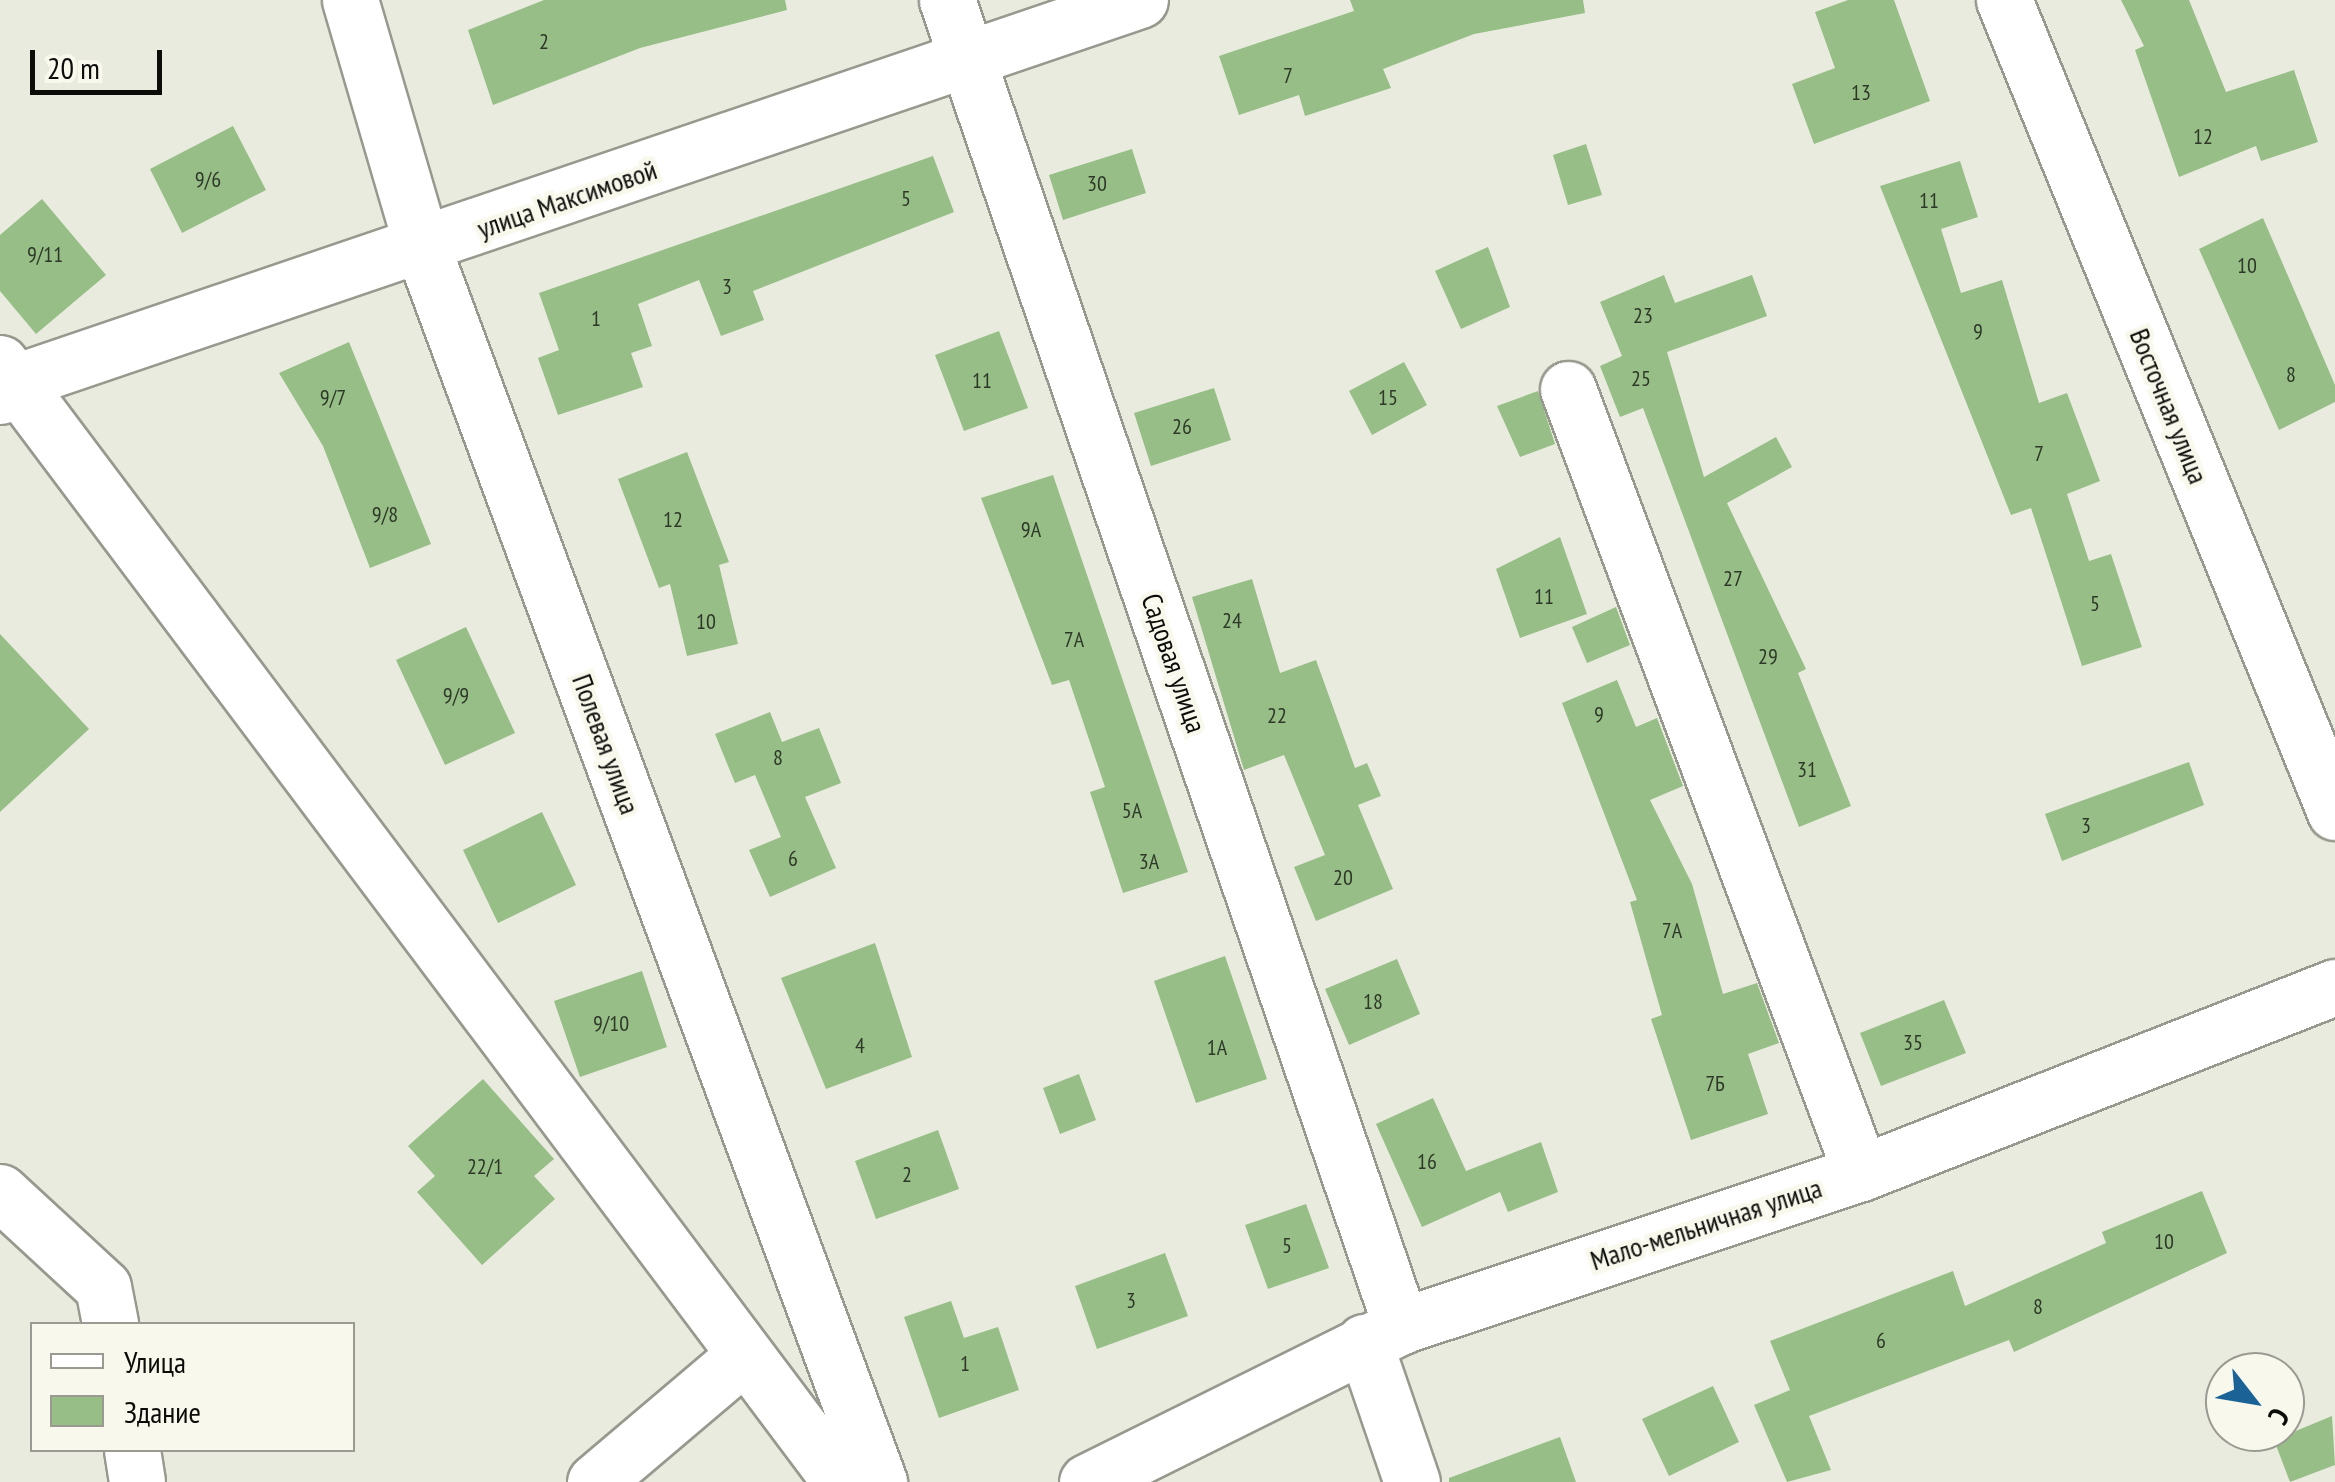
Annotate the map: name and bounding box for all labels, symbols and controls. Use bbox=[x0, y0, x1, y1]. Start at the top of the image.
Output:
house number: 2 bbox=[539, 29, 549, 55]
scale bar bbox=[35, 30, 168, 92]
text: 20 m bbox=[47, 48, 100, 87]
house number: 7 bbox=[1283, 63, 1293, 89]
house number: 13 bbox=[1851, 80, 1871, 106]
house number: 12 bbox=[2193, 124, 2213, 150]
street label: улица Максимовой bbox=[473, 153, 661, 245]
house number: 9/6 bbox=[195, 167, 221, 193]
house number: 30 bbox=[1087, 171, 1107, 197]
house number: 5 bbox=[901, 186, 911, 212]
house number: 11 bbox=[1919, 188, 1939, 214]
house number: 9/11 bbox=[27, 242, 63, 268]
house number: 10 bbox=[2237, 253, 2257, 279]
house number: 3 bbox=[722, 274, 732, 300]
house number: 23 bbox=[1633, 303, 1653, 329]
house number: 1 bbox=[591, 306, 601, 332]
house number: 9 bbox=[1973, 319, 1983, 345]
street label: Восточная улица bbox=[2123, 324, 2215, 488]
house number: 8 bbox=[2286, 362, 2296, 388]
house number: 25 bbox=[1631, 366, 1651, 392]
house number: 11 bbox=[972, 368, 992, 394]
house number: 9/7 bbox=[320, 385, 346, 411]
house number: 15 bbox=[1378, 385, 1398, 411]
house number: 26 bbox=[1172, 414, 1192, 440]
house number: 7 bbox=[2034, 441, 2044, 467]
house number: 9/8 bbox=[372, 502, 398, 528]
house number: 12 bbox=[663, 507, 683, 533]
house number: 9А bbox=[1021, 517, 1041, 543]
house number: 27 bbox=[1723, 566, 1743, 592]
house number: 11 bbox=[1534, 584, 1554, 610]
street label: Садовая улица bbox=[1134, 589, 1214, 737]
house number: 5 bbox=[2090, 591, 2100, 617]
house number: 24 bbox=[1222, 608, 1242, 634]
house number: 10 bbox=[696, 609, 716, 635]
house number: 7А bbox=[1064, 627, 1084, 653]
house number: 29 bbox=[1758, 644, 1778, 670]
street label: Полевая улица bbox=[565, 669, 647, 819]
house number: 9/9 bbox=[443, 683, 469, 709]
house number: 9 bbox=[1594, 702, 1604, 728]
house number: 22 bbox=[1267, 703, 1287, 729]
house number: 8 bbox=[773, 745, 783, 771]
house number: 31 bbox=[1797, 757, 1817, 783]
house number: 5А bbox=[1122, 798, 1142, 824]
house number: 3 bbox=[2081, 813, 2091, 839]
house number: 6 bbox=[788, 846, 798, 872]
house number: 3А bbox=[1139, 849, 1159, 875]
house number: 20 bbox=[1333, 865, 1353, 891]
house number: 7А bbox=[1662, 918, 1682, 944]
house number: 18 bbox=[1363, 989, 1383, 1015]
house number: 9/10 bbox=[593, 1011, 629, 1037]
house number: 35 bbox=[1903, 1030, 1923, 1056]
house number: 4 bbox=[855, 1033, 865, 1059]
house number: 1А bbox=[1207, 1035, 1227, 1061]
house number: 7Б bbox=[1705, 1071, 1725, 1097]
house number: 16 bbox=[1417, 1149, 1437, 1175]
house number: 22/1 bbox=[467, 1154, 503, 1180]
house number: 2 bbox=[902, 1162, 912, 1188]
street label: Мало-мельничная улица bbox=[1586, 1171, 1826, 1277]
house number: 10 bbox=[2154, 1229, 2174, 1255]
house number: 5 bbox=[1282, 1233, 1292, 1259]
house number: 3 bbox=[1126, 1288, 1136, 1314]
house number: 8 bbox=[2033, 1294, 2043, 1320]
legend bbox=[30, 1322, 355, 1452]
house number: 6 bbox=[1876, 1328, 1886, 1354]
text: Улица bbox=[124, 1342, 186, 1381]
house number: 1 bbox=[960, 1351, 970, 1377]
north arrow bbox=[2205, 1352, 2305, 1452]
text: Здание bbox=[124, 1392, 201, 1431]
text: С bbox=[2260, 1402, 2299, 1432]

